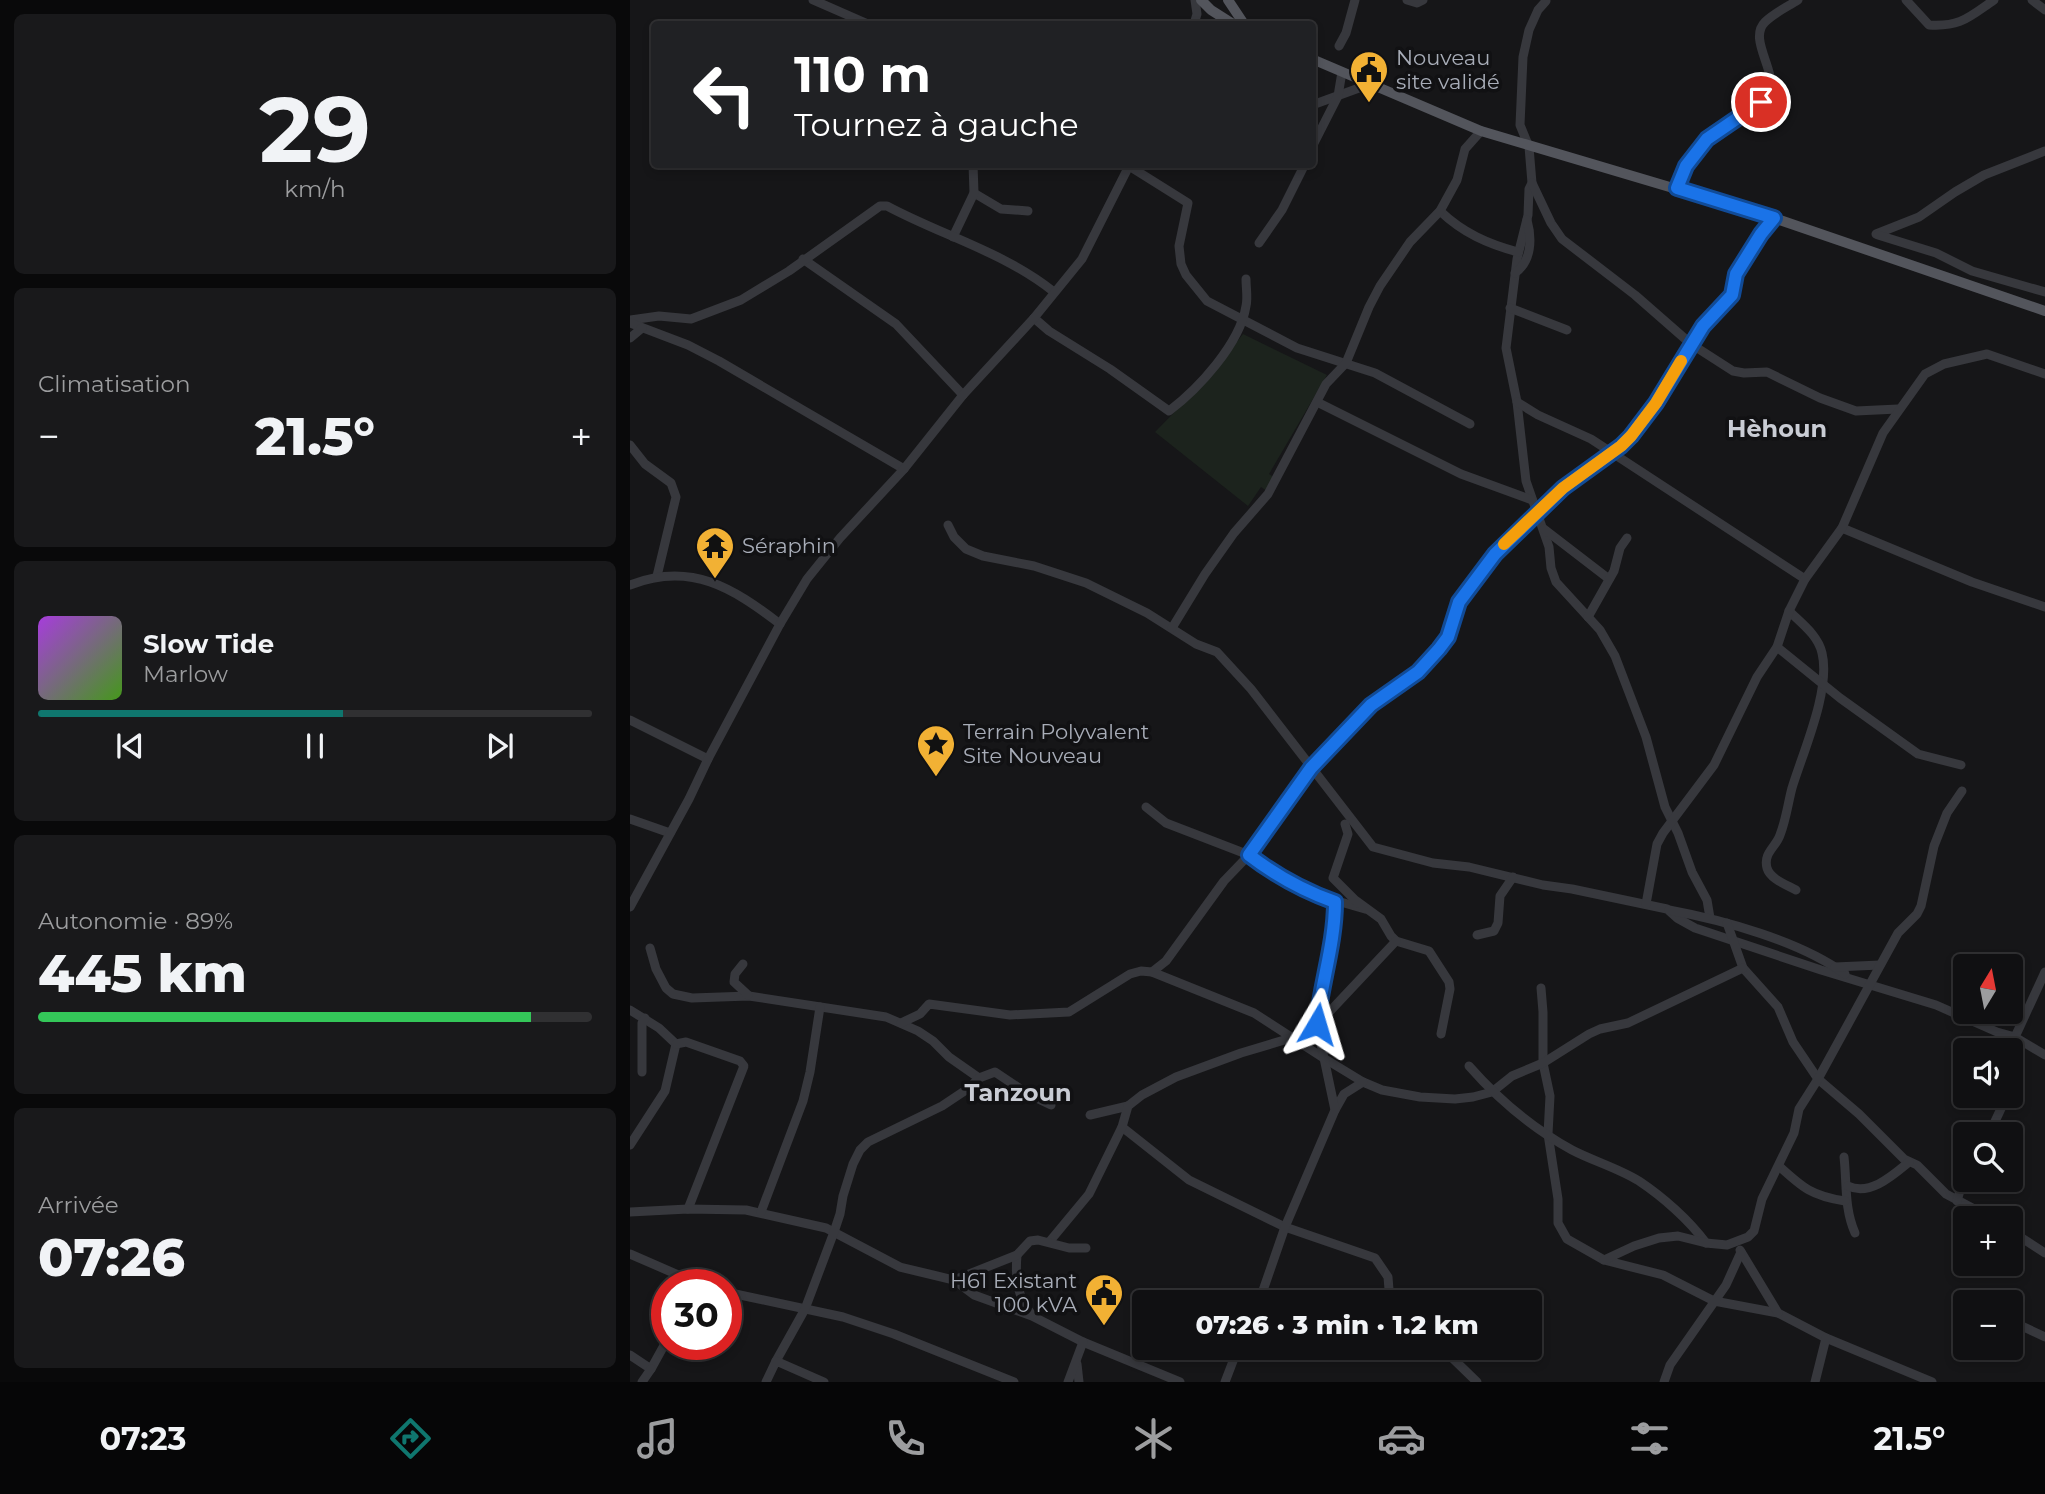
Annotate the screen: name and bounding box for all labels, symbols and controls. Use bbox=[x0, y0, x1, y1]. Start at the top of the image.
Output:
text: 110 m bbox=[794, 45, 931, 104]
place label: Nouveau site validé bbox=[1396, 45, 1500, 94]
icon: left bbox=[679, 49, 770, 140]
public building icon: Nouveau site validé bbox=[1348, 49, 1390, 104]
pin bbox=[1731, 72, 1791, 132]
text: 29 bbox=[259, 74, 371, 185]
icon: arrive bbox=[1742, 83, 1780, 121]
text: Tournez à gauche bbox=[794, 105, 1079, 144]
text: km/h bbox=[284, 175, 346, 203]
text: Climatisation bbox=[38, 370, 190, 398]
text: 21.5° bbox=[255, 405, 375, 468]
text: − bbox=[38, 413, 60, 460]
text: + bbox=[570, 413, 592, 460]
district label: Hèhoun bbox=[1727, 414, 1827, 443]
temple icon: Séraphin bbox=[694, 525, 736, 580]
place label: Séraphin bbox=[742, 533, 836, 558]
text: Slow Tide bbox=[143, 628, 274, 660]
text: Marlow bbox=[143, 660, 228, 688]
place label: Terrain Polyvalent Site Nouveau bbox=[963, 719, 1149, 768]
place icon: Terrain Polyvalent Site Nouveau bbox=[915, 723, 957, 778]
icon: previous bbox=[111, 727, 149, 765]
icon: pause bbox=[296, 727, 334, 765]
icon: next bbox=[481, 727, 519, 765]
text: Autonomie · 89% bbox=[38, 907, 233, 935]
text: 445 km bbox=[38, 942, 247, 1005]
north arrow bbox=[1953, 954, 2023, 1024]
map controls bbox=[1953, 954, 2023, 1360]
position arrow bbox=[1280, 987, 1354, 1061]
button: sound bbox=[1953, 1038, 2023, 1108]
district label: Tanzoun bbox=[964, 1078, 1072, 1107]
button: search bbox=[1953, 1122, 2023, 1192]
text: Arrivée bbox=[38, 1191, 119, 1219]
button: + bbox=[1953, 1206, 2023, 1276]
text: 07:26 bbox=[38, 1226, 185, 1289]
place label: H61 Existant 100 kVA bbox=[950, 1268, 1078, 1317]
speed limit sign: 30 bbox=[651, 1269, 742, 1360]
public building icon: H61 Existant 100 kVA bbox=[1083, 1272, 1125, 1327]
button: − bbox=[1953, 1290, 2023, 1360]
text: 07:26 · 3 min · 1.2 km bbox=[1195, 1309, 1479, 1341]
icon: directions bbox=[386, 1414, 435, 1463]
icon: music bbox=[633, 1414, 682, 1463]
icon: phone bbox=[881, 1414, 930, 1463]
icon: climate bbox=[1129, 1414, 1178, 1463]
icon: car bbox=[1377, 1414, 1426, 1463]
icon: filters bbox=[1625, 1414, 1674, 1463]
text: 07:23 bbox=[99, 1419, 187, 1458]
text: 21.5° bbox=[1873, 1419, 1945, 1458]

